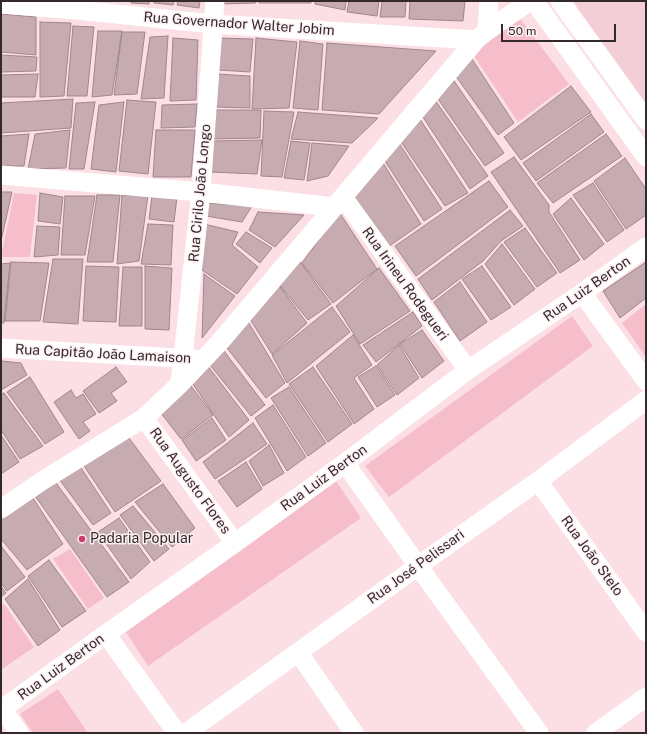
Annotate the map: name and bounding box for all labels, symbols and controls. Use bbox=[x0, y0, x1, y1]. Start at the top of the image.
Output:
street label: Rua Governador Walter Jobim bbox=[143, 9, 335, 39]
scale bar bbox=[503, 16, 618, 42]
text: 50 m bbox=[508, 24, 536, 38]
street label: Rua Cirilo João Longo bbox=[186, 123, 214, 263]
street label: Rua Irineu Rodegueri bbox=[358, 224, 452, 344]
street label: Rua Luiz Berton bbox=[540, 253, 634, 325]
street label: Rua Capitão João Lamaison bbox=[14, 341, 192, 367]
street label: Rua Augusto Flores bbox=[146, 425, 234, 537]
street label: Rua Luiz Berton bbox=[278, 441, 370, 515]
street label: Rua João Stelo bbox=[557, 513, 627, 599]
street label: Rua José Pelissari bbox=[364, 526, 468, 608]
place label: Padaria Popular bbox=[90, 531, 193, 547]
marker: Padaria Popular bbox=[77, 534, 87, 544]
street label: Rua Luiz Berton bbox=[15, 630, 107, 704]

